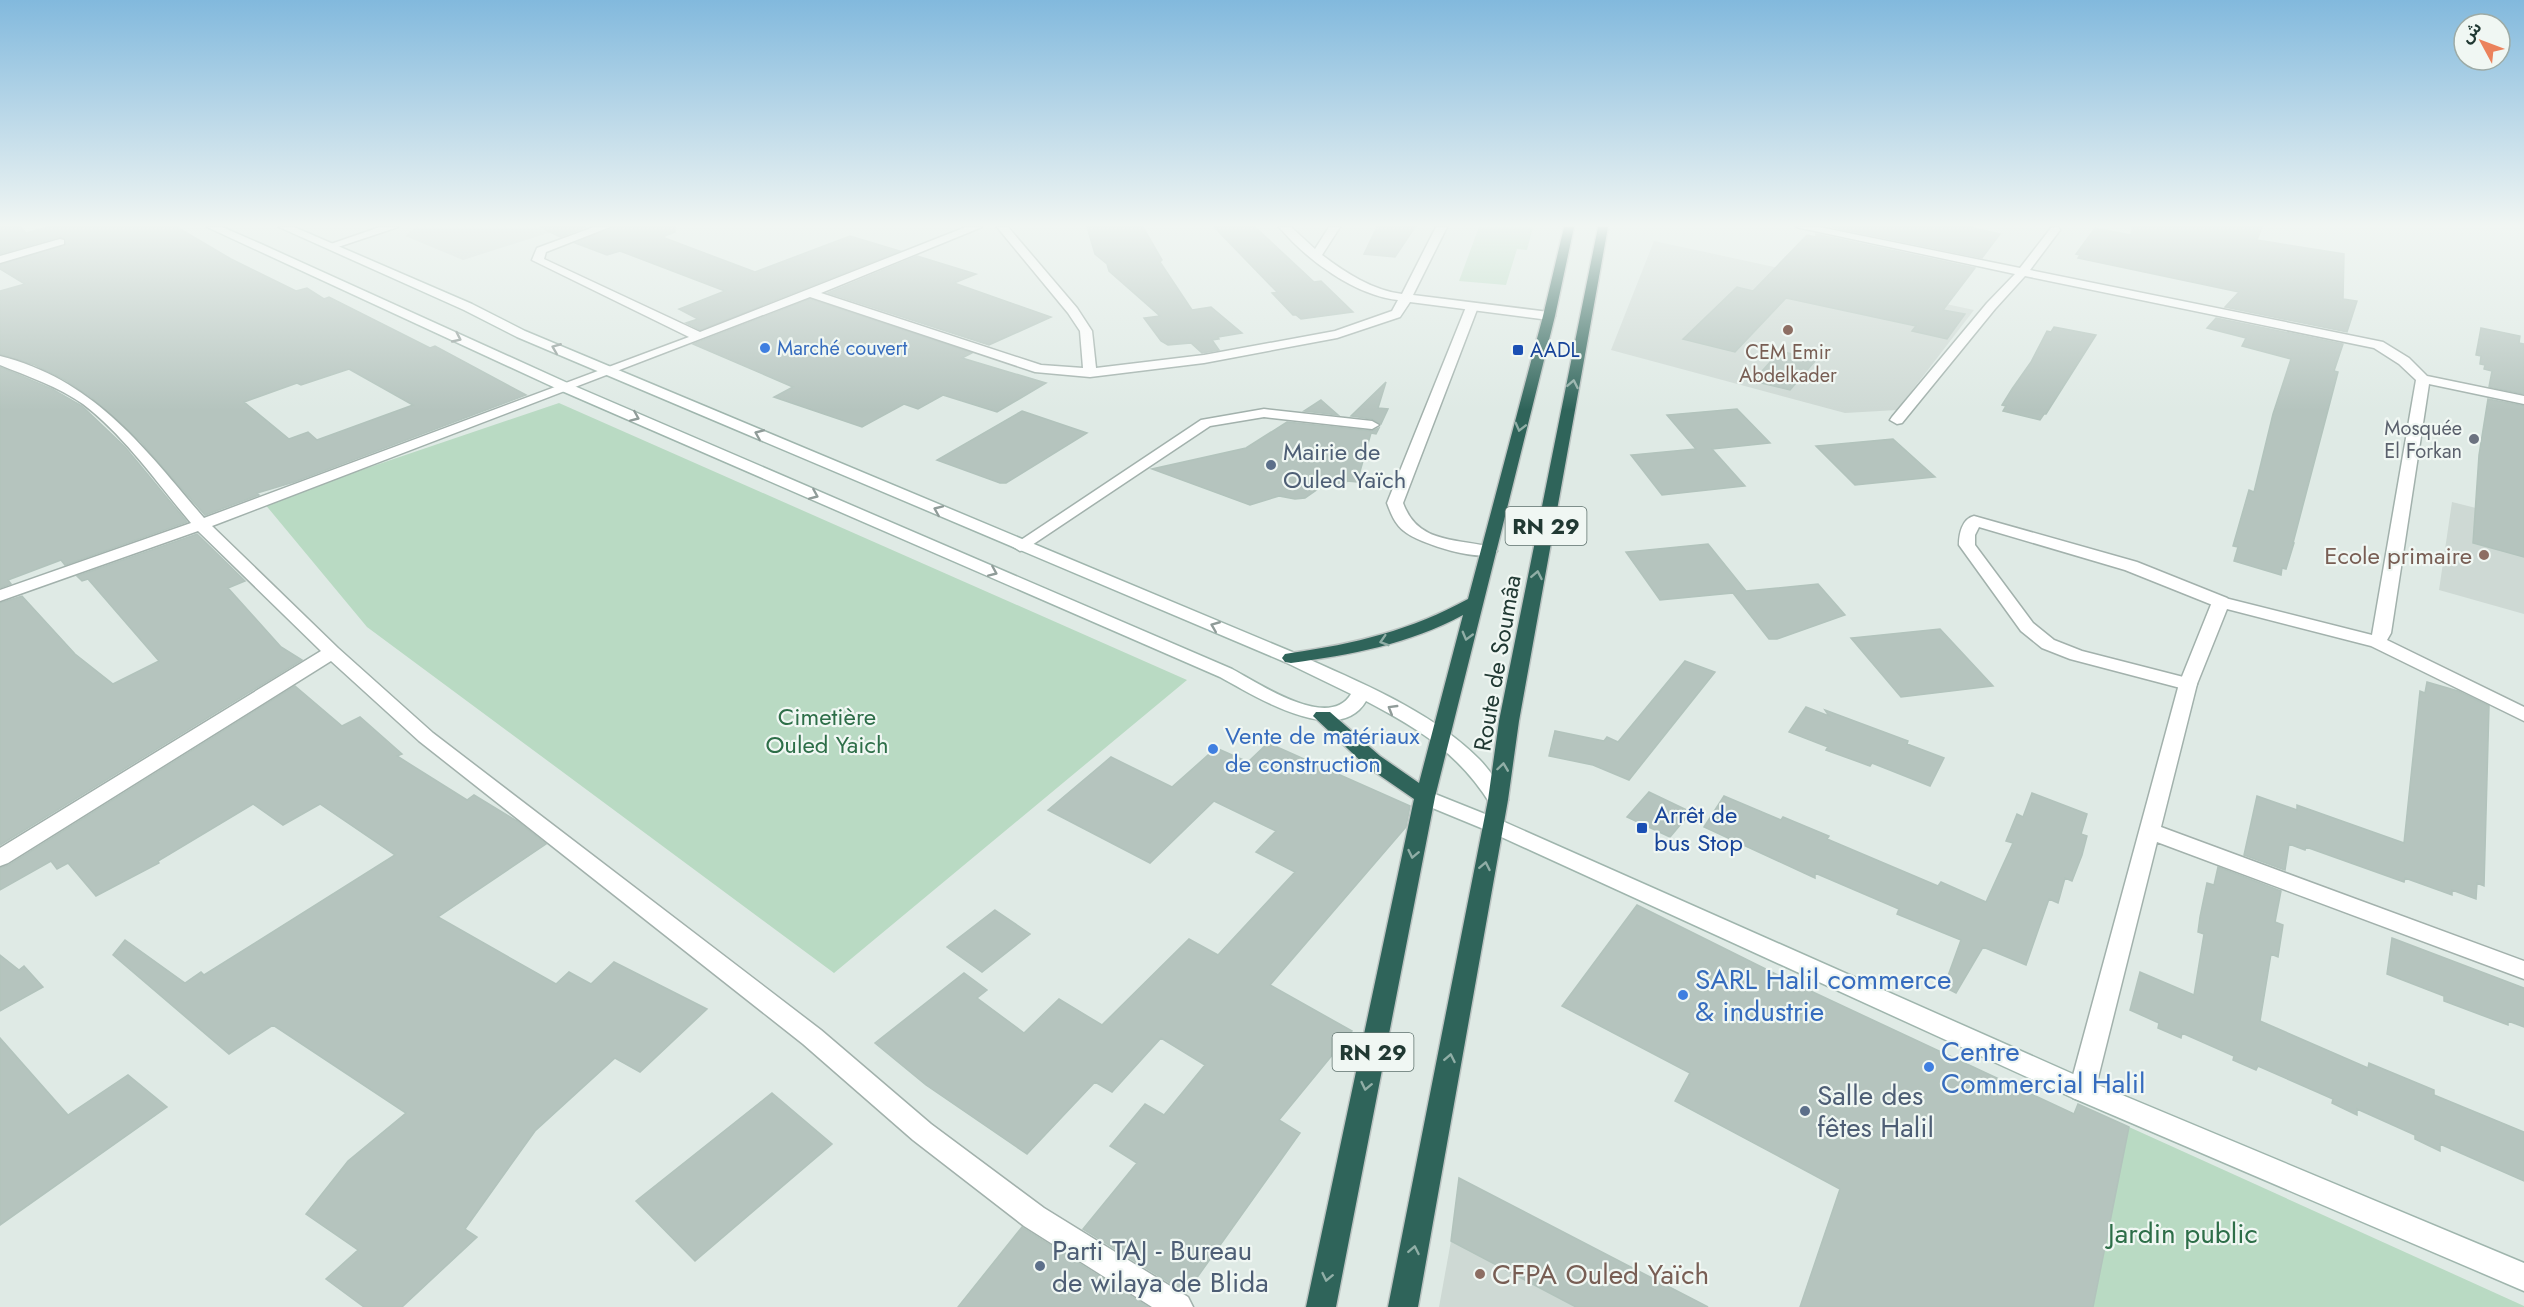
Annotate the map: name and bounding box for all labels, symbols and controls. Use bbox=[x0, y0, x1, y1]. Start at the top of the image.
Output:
north arrow bbox=[2452, 12, 2512, 72]
text: ش bbox=[2455, 17, 2487, 48]
marker: CEM Emir Abdelkader bbox=[1781, 323, 1795, 337]
one-way arrow bbox=[451, 330, 462, 342]
place label: Marché couvert bbox=[777, 334, 907, 363]
place label: AADL bbox=[1530, 336, 1580, 365]
place label: CEM Emir Abdelkader bbox=[1739, 338, 1837, 390]
marker: Marché couvert bbox=[758, 341, 772, 355]
one-way arrow bbox=[551, 343, 562, 355]
marker: AADL bbox=[1511, 343, 1525, 357]
one-way arrow bbox=[1566, 379, 1579, 389]
one-way arrow bbox=[629, 410, 640, 422]
place label: Mosquée El Forkan bbox=[2384, 414, 2462, 466]
one-way arrow bbox=[1515, 422, 1528, 432]
one-way arrow bbox=[754, 429, 765, 441]
marker: Mosquée El Forkan bbox=[2467, 432, 2481, 446]
place label: Mairie de Ouled Yaïch bbox=[1283, 434, 1406, 497]
marker: Mairie de Ouled Yaïch bbox=[1264, 458, 1278, 472]
one-way arrow bbox=[808, 487, 819, 499]
one-way arrow bbox=[934, 506, 945, 518]
road number: RN 29 bbox=[1506, 507, 1586, 545]
place label: Ecole primaire bbox=[2324, 538, 2472, 573]
marker: Ecole primaire bbox=[2477, 548, 2491, 562]
one-way arrow bbox=[987, 565, 998, 577]
one-way arrow bbox=[1530, 571, 1543, 581]
street label: Route de Soumâa bbox=[1464, 572, 1530, 754]
one-way arrow bbox=[1210, 621, 1221, 633]
one-way arrow bbox=[1461, 631, 1474, 641]
one-way arrow bbox=[1379, 634, 1390, 646]
park label: Cimetière Ouled Yaich bbox=[765, 699, 889, 762]
one-way arrow bbox=[1387, 704, 1398, 716]
place label: Vente de matériaux de construction bbox=[1225, 718, 1420, 781]
marker: Vente de matériaux de construction bbox=[1206, 742, 1220, 756]
one-way arrow bbox=[1496, 763, 1508, 772]
place label: Arrêt de bus Stop bbox=[1654, 797, 1743, 860]
marker: Arrêt de bus Stop bbox=[1635, 821, 1649, 835]
one-way arrow bbox=[1407, 849, 1420, 859]
one-way arrow bbox=[1478, 861, 1491, 871]
place label: SARL Halil commerce & industrie bbox=[1695, 959, 1951, 1032]
marker: SARL Halil commerce & industrie bbox=[1676, 988, 1690, 1002]
place label: Centre Commercial Halil bbox=[1941, 1031, 2145, 1104]
road number: RN 29 bbox=[1332, 1033, 1414, 1071]
one-way arrow bbox=[1443, 1053, 1456, 1063]
marker: Centre Commercial Halil bbox=[1922, 1060, 1936, 1074]
place label: Salle des fêtes Halil bbox=[1817, 1075, 1934, 1148]
one-way arrow bbox=[1360, 1081, 1373, 1091]
marker: Salle des fêtes Halil bbox=[1798, 1104, 1812, 1118]
park label: Jardin public bbox=[2104, 1213, 2258, 1254]
place label: Parti TAJ - Bureau de wilaya de Blida bbox=[1052, 1230, 1269, 1303]
one-way arrow bbox=[1407, 1245, 1420, 1255]
place label: CFPA Ouled Yaïch bbox=[1492, 1254, 1709, 1295]
marker: Parti TAJ - Bureau de wilaya de Blida bbox=[1033, 1259, 1047, 1273]
marker: CFPA Ouled Yaïch bbox=[1473, 1267, 1487, 1281]
one-way arrow bbox=[1321, 1272, 1334, 1282]

